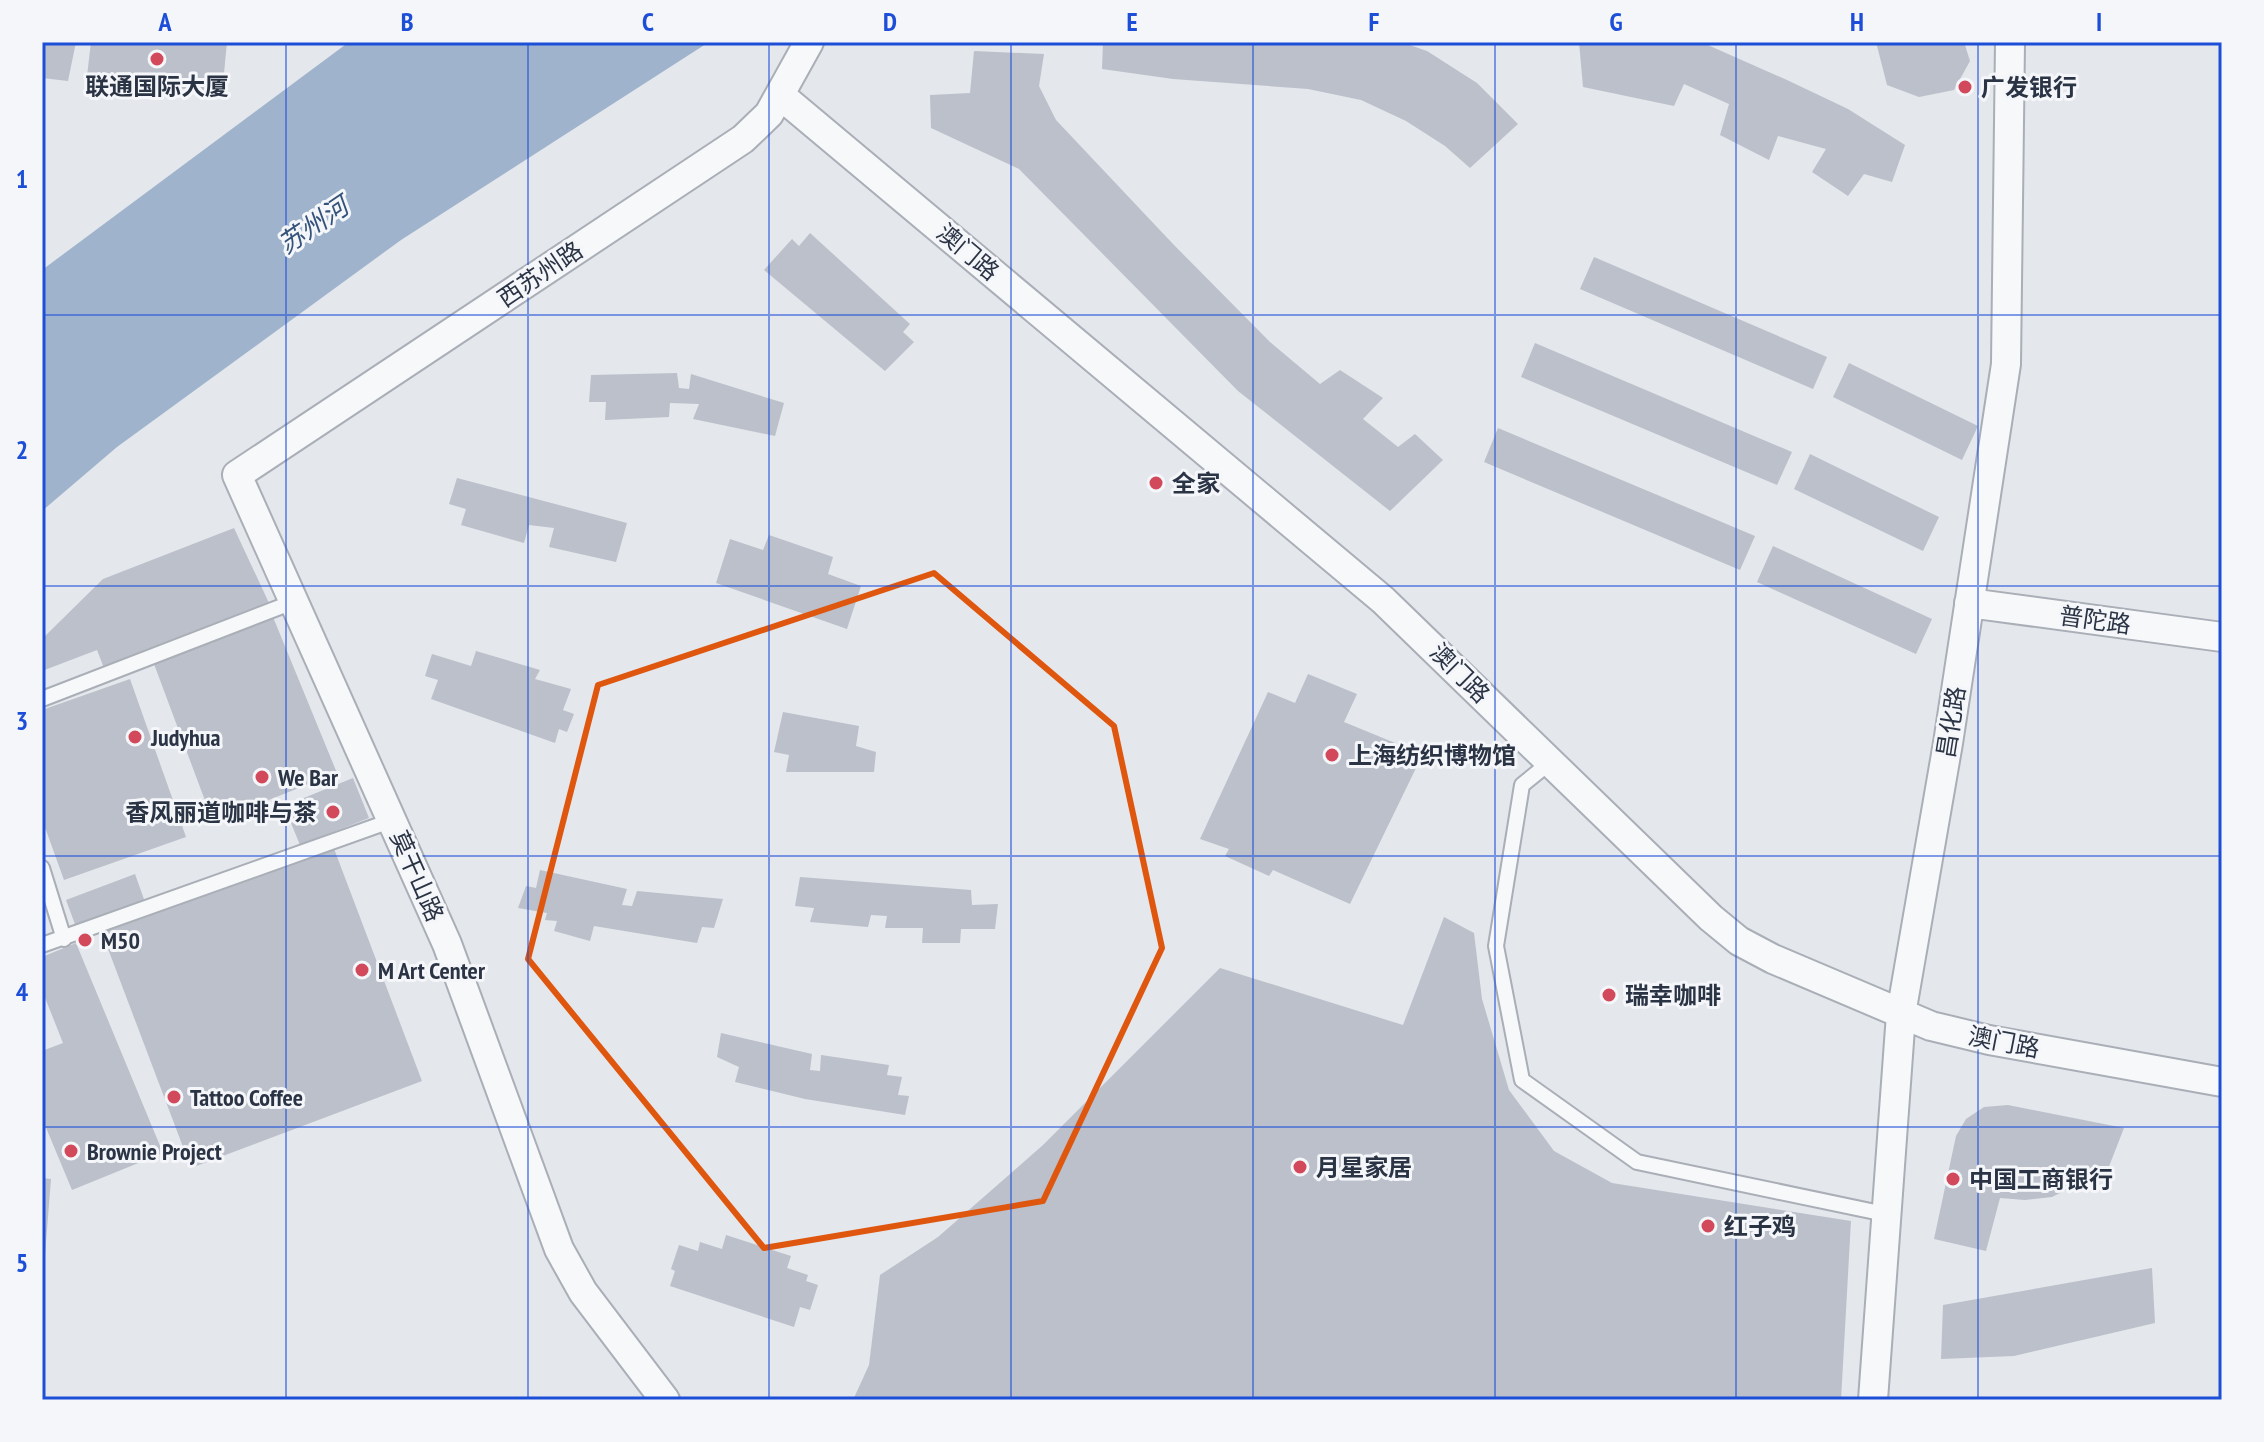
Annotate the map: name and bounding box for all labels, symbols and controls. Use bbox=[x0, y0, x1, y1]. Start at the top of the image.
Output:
text: A bbox=[157, 5, 172, 38]
text: B bbox=[401, 5, 414, 38]
text: C bbox=[642, 5, 654, 38]
text: D bbox=[883, 5, 897, 38]
text: E bbox=[1126, 5, 1138, 38]
text: F bbox=[1369, 5, 1380, 38]
text: G bbox=[1609, 5, 1623, 38]
text: H bbox=[1850, 5, 1864, 38]
text: I bbox=[2096, 5, 2102, 38]
marker: 联通国际大厦 bbox=[148, 50, 166, 68]
place label: 联通国际大厦 bbox=[85, 71, 229, 102]
place label: 广发银行 bbox=[1981, 72, 2077, 103]
marker: 广发银行 bbox=[1956, 78, 1974, 96]
text: 1 bbox=[16, 162, 28, 195]
water label: 苏州河 bbox=[271, 187, 359, 260]
street label: 澳门路 bbox=[930, 217, 1006, 287]
street label: 西苏州路 bbox=[492, 234, 588, 314]
text: 2 bbox=[16, 433, 28, 466]
place label: 全家 bbox=[1172, 468, 1220, 499]
marker: 全家 bbox=[1147, 474, 1165, 492]
street label: 普陀路 bbox=[2057, 600, 2133, 640]
street label: 澳门路 bbox=[1424, 637, 1496, 709]
street label: 昌化路 bbox=[1930, 684, 1972, 760]
text: 3 bbox=[16, 704, 28, 737]
place label: Judyhua bbox=[150, 722, 220, 753]
marker: Judyhua bbox=[126, 728, 144, 746]
place label: 上海纺织博物馆 bbox=[1348, 740, 1516, 771]
marker: 上海纺织博物馆 bbox=[1323, 746, 1341, 764]
place label: We Bar bbox=[277, 762, 339, 793]
marker: We Bar bbox=[253, 768, 271, 786]
place label: 香风丽道咖啡与茶 bbox=[125, 797, 317, 828]
marker: 香风丽道咖啡与茶 bbox=[324, 803, 342, 821]
street label: 莫干山路 bbox=[383, 826, 451, 926]
place label: M50 bbox=[101, 925, 140, 956]
marker: M50 bbox=[76, 931, 94, 949]
place label: M Art Center bbox=[378, 955, 486, 986]
marker: M Art Center bbox=[353, 961, 371, 979]
text: 4 bbox=[16, 975, 29, 1008]
place label: 瑞幸咖啡 bbox=[1625, 980, 1721, 1011]
marker: 瑞幸咖啡 bbox=[1600, 986, 1618, 1004]
street label: 澳门路 bbox=[1966, 1020, 2042, 1064]
place label: Tattoo Coffee bbox=[190, 1082, 303, 1113]
marker: Tattoo Coffee bbox=[165, 1088, 183, 1106]
place label: Brownie Project bbox=[87, 1136, 222, 1167]
marker: Brownie Project bbox=[62, 1142, 80, 1160]
place label: 月星家居 bbox=[1316, 1152, 1412, 1183]
marker: 月星家居 bbox=[1291, 1158, 1309, 1176]
place label: 中国工商银行 bbox=[1969, 1164, 2113, 1195]
marker: 中国工商银行 bbox=[1944, 1170, 1962, 1188]
place label: 红子鸡 bbox=[1724, 1211, 1796, 1242]
marker: 红子鸡 bbox=[1699, 1217, 1717, 1235]
text: 5 bbox=[16, 1246, 28, 1279]

